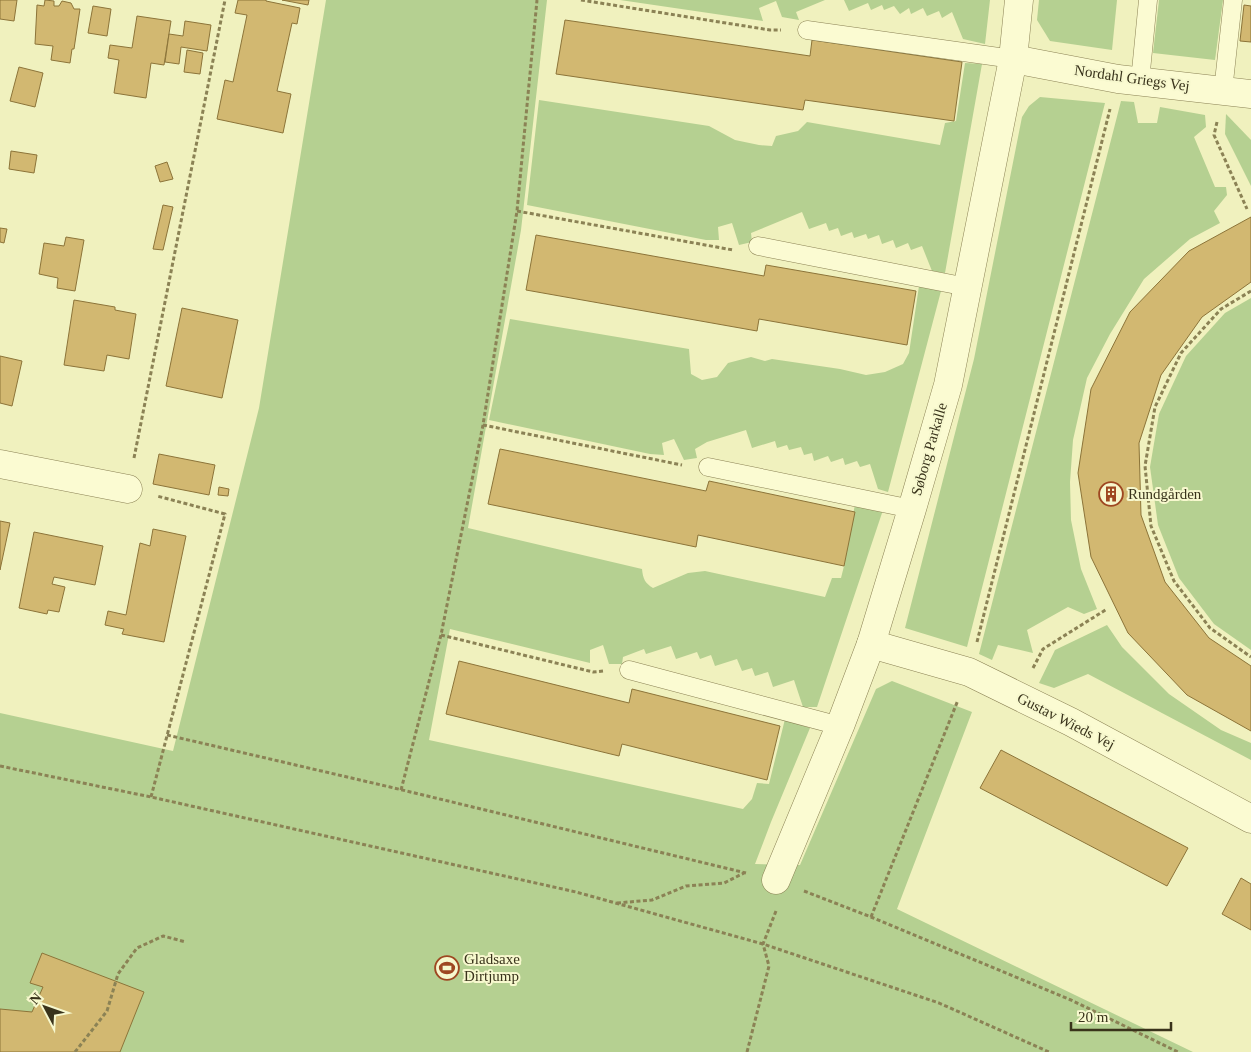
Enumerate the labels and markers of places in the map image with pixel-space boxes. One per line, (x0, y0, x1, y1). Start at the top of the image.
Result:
building icon: Rundgården (1098, 481, 1124, 507)
place label: Rundgården (1128, 486, 1202, 502)
place label: Gladsaxe Dirtjump (464, 951, 520, 984)
sports icon: Gladsaxe Dirtjump (434, 955, 460, 981)

